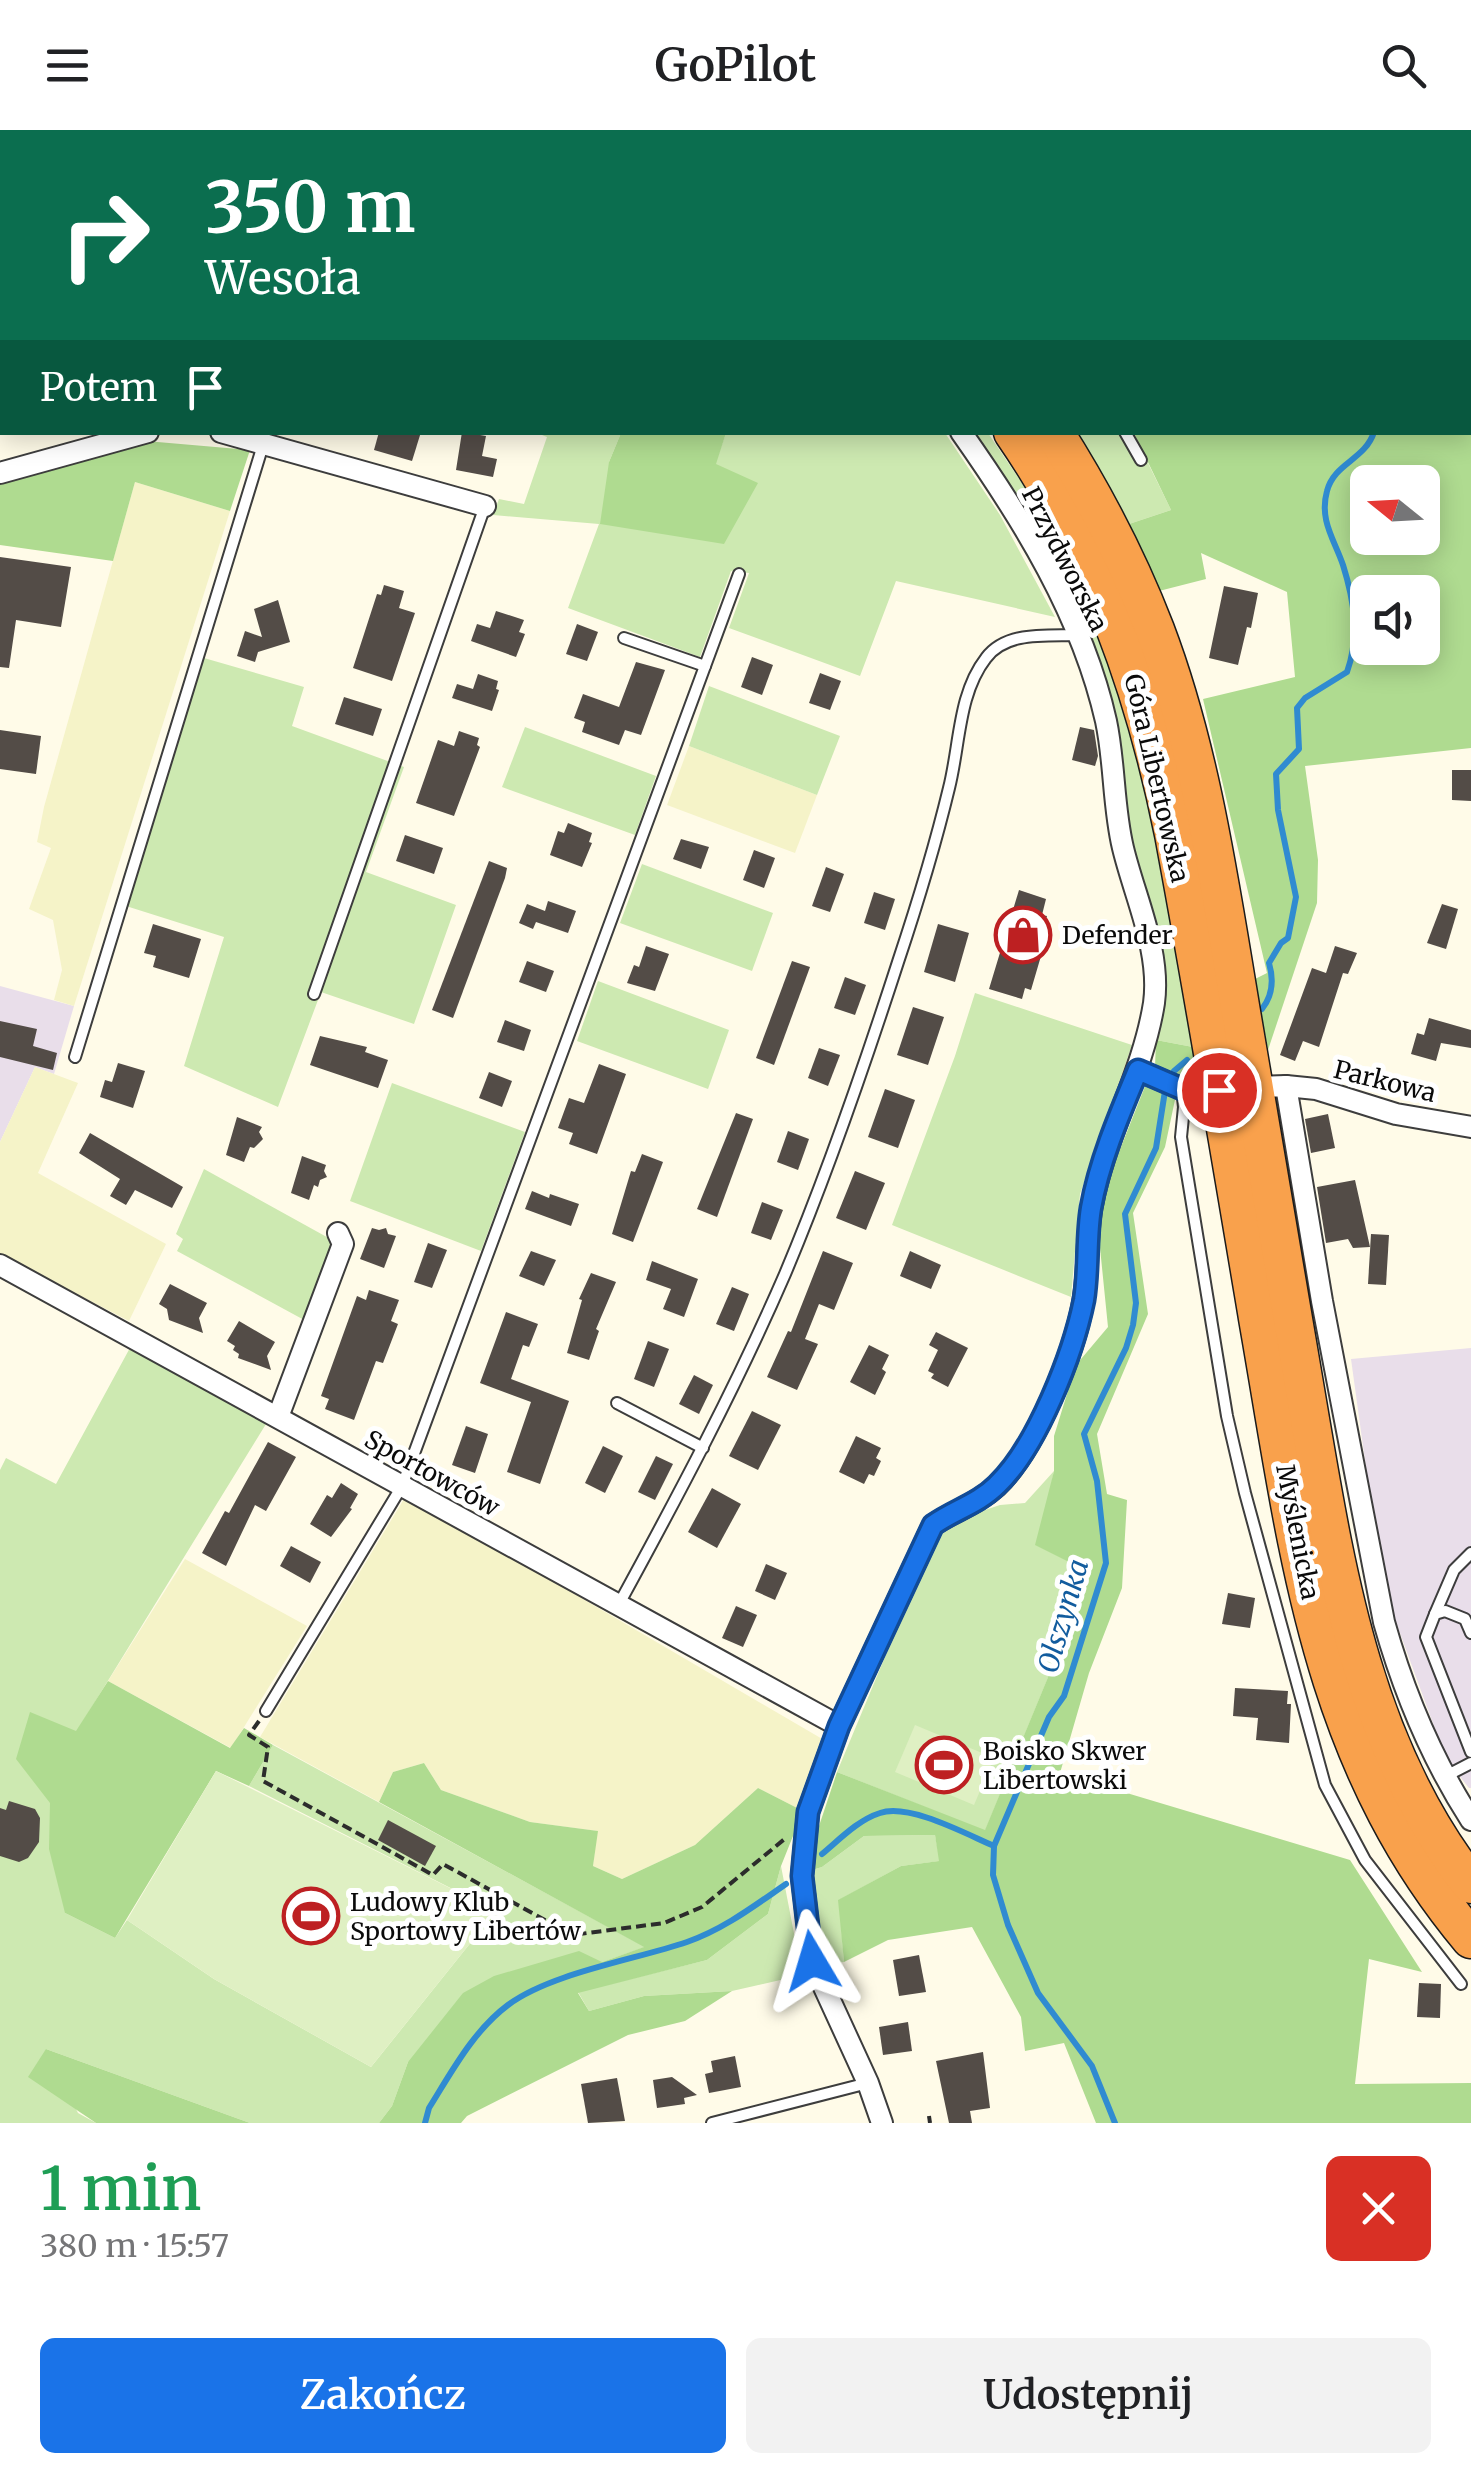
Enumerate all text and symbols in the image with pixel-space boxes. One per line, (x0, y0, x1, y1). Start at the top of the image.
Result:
text: GoPilot (655, 37, 816, 93)
icon: menu (40, 38, 95, 93)
icon: search (1376, 38, 1431, 93)
text: 350 m (205, 163, 415, 251)
icon: right (40, 170, 170, 300)
text: Wesoła (205, 250, 361, 306)
icon: arrive (178, 360, 233, 415)
text: Potem (40, 364, 158, 411)
north arrow (1350, 465, 1440, 555)
map controls (1350, 465, 1440, 665)
street label: Przydworska (1015, 481, 1115, 637)
button: sound (1350, 575, 1440, 665)
street label: Góra Libertowska (1117, 671, 1197, 885)
shop icon: Defender (993, 905, 1053, 965)
place label: Defender (1062, 919, 1173, 951)
pin (1177, 1048, 1262, 1133)
street label: Parkowa (1331, 1053, 1439, 1109)
icon: arrive (1192, 1063, 1247, 1118)
street label: Sportowców (359, 1423, 506, 1524)
street label: Myślenicka (1269, 1462, 1327, 1602)
water label: Olszynka (1030, 1555, 1096, 1677)
sports icon: Boisko Skwer Libertowski (914, 1735, 974, 1795)
place label: Boisko Skwer Libertowski (983, 1735, 1146, 1796)
sports icon: Ludowy Klub Sportowy Libertów (281, 1886, 341, 1946)
place label: Ludowy Klub Sportowy Libertów (350, 1886, 582, 1947)
position arrow (760, 1909, 864, 2013)
text: 1 min (40, 2151, 201, 2226)
button: close (1326, 2156, 1431, 2261)
text: 380 m · 15:57 (40, 2226, 229, 2266)
button: Zakończ (40, 2338, 726, 2453)
button: Udostępnij (746, 2338, 1431, 2453)

